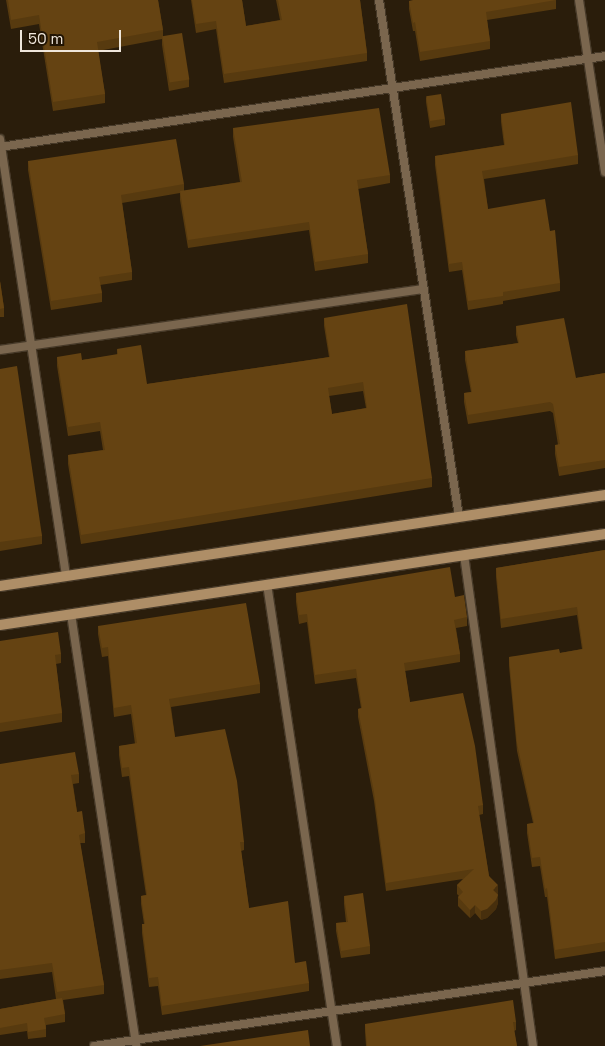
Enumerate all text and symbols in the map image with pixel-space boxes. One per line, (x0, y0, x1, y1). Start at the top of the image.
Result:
scale bar (22, 20, 124, 52)
text: 50 m (28, 29, 63, 48)

